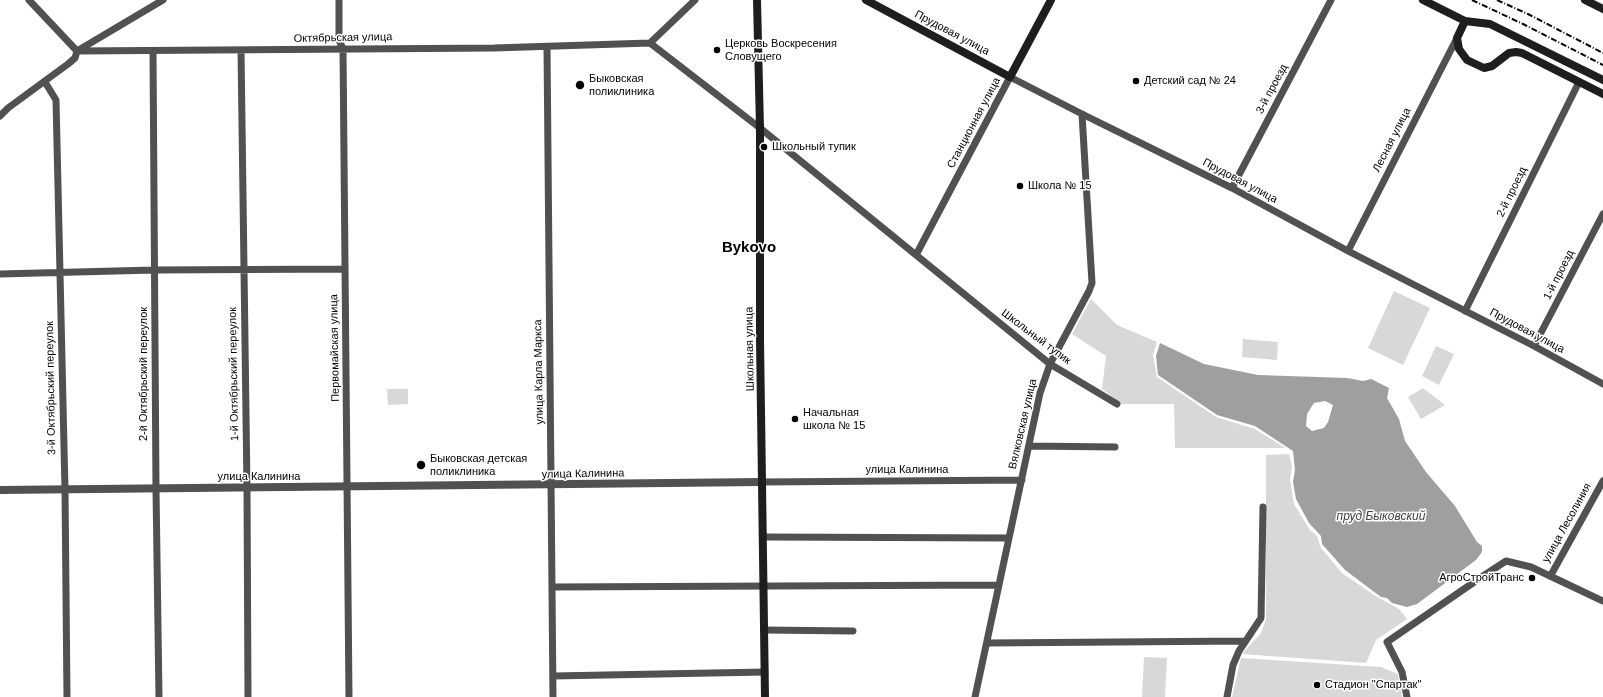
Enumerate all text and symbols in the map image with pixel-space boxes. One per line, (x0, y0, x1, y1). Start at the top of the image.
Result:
street label: Прудовая улица (912, 8, 992, 58)
street label: Октябрьская улица (294, 31, 392, 45)
place label: Церковь Воскресения Словущего (725, 37, 837, 63)
marker: Церковь Воскресения Словущего (712, 45, 722, 55)
street label: 3-й проезд (1253, 62, 1291, 116)
place label: Быковская поликлиника (589, 72, 654, 98)
place label: Детский сад № 24 (1144, 74, 1236, 88)
street label: Станционная улица (944, 75, 1004, 171)
marker: Детский сад № 24 (1131, 76, 1141, 86)
marker: Быковская поликлиника (574, 79, 586, 91)
street label: Лесная улица (1370, 106, 1414, 174)
place label: Школьный тупик (772, 140, 856, 154)
marker: Школьный тупик (759, 142, 769, 152)
street label: Прудовая улица (1200, 156, 1280, 206)
street label: 2-й проезд (1494, 165, 1530, 219)
place label: Школа № 15 (1028, 179, 1092, 193)
marker: Школа № 15 (1015, 181, 1025, 191)
district label: Bykovo (722, 239, 776, 257)
street label: 1-й проезд (1541, 248, 1577, 302)
street label: Первомайская улица (327, 294, 343, 402)
street label: Прудовая улица (1487, 306, 1567, 356)
street label: 2-й Октябрьский переулок (137, 307, 151, 441)
street label: 1-й Октябрьский переулок (226, 307, 242, 441)
street label: Школьная улица (743, 307, 757, 391)
street label: Школьный тупик (999, 307, 1073, 367)
street label: улица Карла Маркса (531, 319, 547, 425)
street label: 3-й Октябрьский переулок (43, 321, 59, 455)
street label: Вялковская улица (1006, 378, 1040, 470)
place label: Начальная школа № 15 (803, 406, 865, 432)
marker: Начальная школа № 15 (790, 414, 800, 424)
place label: Быковская детская поликлиника (430, 452, 527, 478)
marker: Быковская детская поликлиника (415, 459, 427, 471)
street label: улица Калинина (866, 463, 948, 477)
street label: улица Калинина (541, 467, 625, 481)
street label: улица Калинина (218, 470, 300, 484)
street label: улица Лесолиния (1540, 481, 1594, 565)
water label: пруд Быковский (1337, 510, 1425, 524)
place label: АгроСтройТранс (1439, 571, 1524, 585)
marker: АгроСтройТранс (1527, 573, 1537, 583)
place label: Стадион "Спартак" (1325, 678, 1421, 692)
marker: Стадион "Спартак" (1312, 680, 1322, 690)

